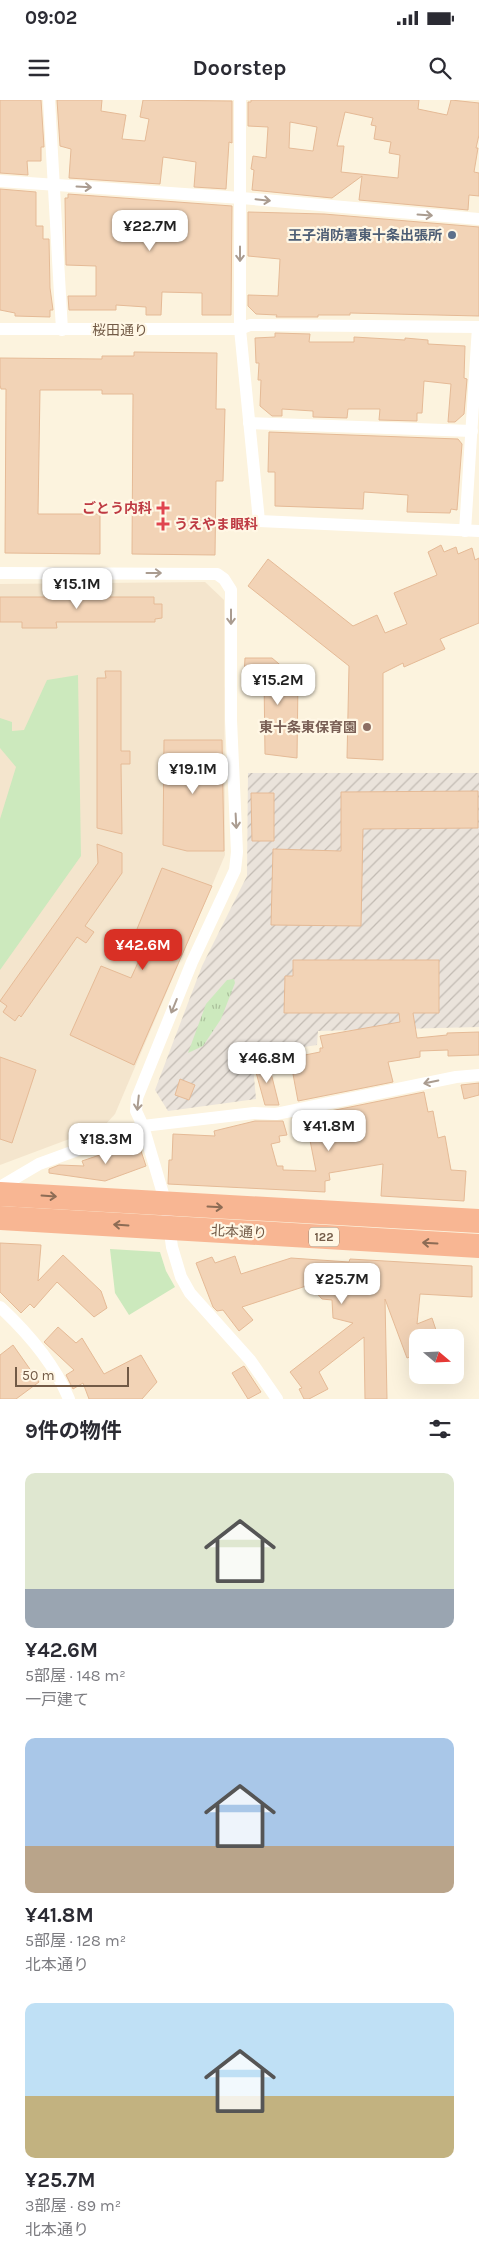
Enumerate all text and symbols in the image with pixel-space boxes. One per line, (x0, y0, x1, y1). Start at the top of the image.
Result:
text: 09:02 (25, 7, 77, 29)
icon: menu (25, 54, 53, 82)
icon: search (426, 54, 454, 82)
text: Doorstep (192, 55, 287, 81)
one-way arrow (75, 183, 91, 192)
one-way arrow (255, 195, 271, 205)
pin: ¥22.7M (109, 210, 191, 252)
one-way arrow (417, 210, 433, 220)
text: ¥22.7M (123, 216, 177, 235)
place label: 王子消防署東十条出張所 (288, 227, 442, 244)
marker: 王子消防署東十条出張所 (446, 229, 458, 241)
one-way arrow (236, 245, 245, 261)
street label: 桜田通り (92, 322, 148, 339)
place label: ごとう内科 (82, 500, 152, 517)
marker: ごとう内科 (156, 501, 170, 515)
place label: うえやま眼科 (174, 516, 258, 533)
marker: うえやま眼科 (156, 517, 170, 531)
pin: ¥15.1M (36, 568, 118, 610)
one-way arrow (145, 568, 161, 578)
text: ¥15.1M (53, 574, 101, 593)
one-way arrow (226, 608, 236, 625)
pin: ¥15.2M (237, 664, 319, 706)
text: ¥15.2M (252, 670, 304, 689)
place label: 東十条東保育園 (259, 719, 357, 736)
marker: 東十条東保育園 (361, 721, 373, 733)
pin: ¥19.1M (152, 752, 234, 795)
text: ¥19.1M (169, 759, 217, 778)
one-way arrow (231, 813, 240, 829)
pin: ¥42.6M (102, 928, 184, 971)
text: ¥42.6M (115, 935, 171, 954)
one-way arrow (169, 998, 178, 1013)
pin: ¥46.8M (226, 1042, 308, 1084)
text: ¥46.8M (239, 1048, 295, 1067)
one-way arrow (423, 1078, 439, 1087)
one-way arrow (133, 1094, 143, 1110)
pin: ¥41.8M (288, 1110, 370, 1152)
text: ¥41.8M (303, 1116, 355, 1135)
pin: ¥18.3M (65, 1122, 147, 1165)
text: ¥18.3M (80, 1129, 132, 1148)
one-way arrow (40, 1192, 56, 1201)
one-way arrow (207, 1203, 223, 1212)
one-way arrow (114, 1221, 130, 1230)
street label: 北本通り (211, 1222, 267, 1242)
road number: 122 (309, 1228, 339, 1246)
one-way arrow (423, 1239, 439, 1248)
pin: ¥25.7M (301, 1262, 383, 1305)
text: ¥25.7M (315, 1269, 369, 1288)
north arrow (409, 1329, 464, 1384)
map controls (409, 1329, 464, 1384)
scale bar (15, 1364, 129, 1387)
text: 50 m (22, 1367, 55, 1384)
icon: filters (426, 1415, 454, 1443)
text: 9件の物件 (25, 1419, 122, 1443)
icon: home (195, 1506, 285, 1596)
text: ¥42.6M (25, 1638, 98, 1662)
text: 5部屋 · 148 m² (25, 1666, 126, 1685)
text: 一戸建て (25, 1690, 89, 1709)
icon: home (195, 1771, 285, 1861)
text: ¥41.8M (25, 1903, 94, 1927)
text: 5部屋 · 128 m² (25, 1931, 126, 1950)
text: 北本通り (25, 1955, 89, 1974)
icon: home (195, 2036, 285, 2126)
text: ¥25.7M (25, 2168, 96, 2192)
text: 3部屋 · 89 m² (25, 2196, 121, 2215)
text: 北本通り (25, 2220, 89, 2239)

